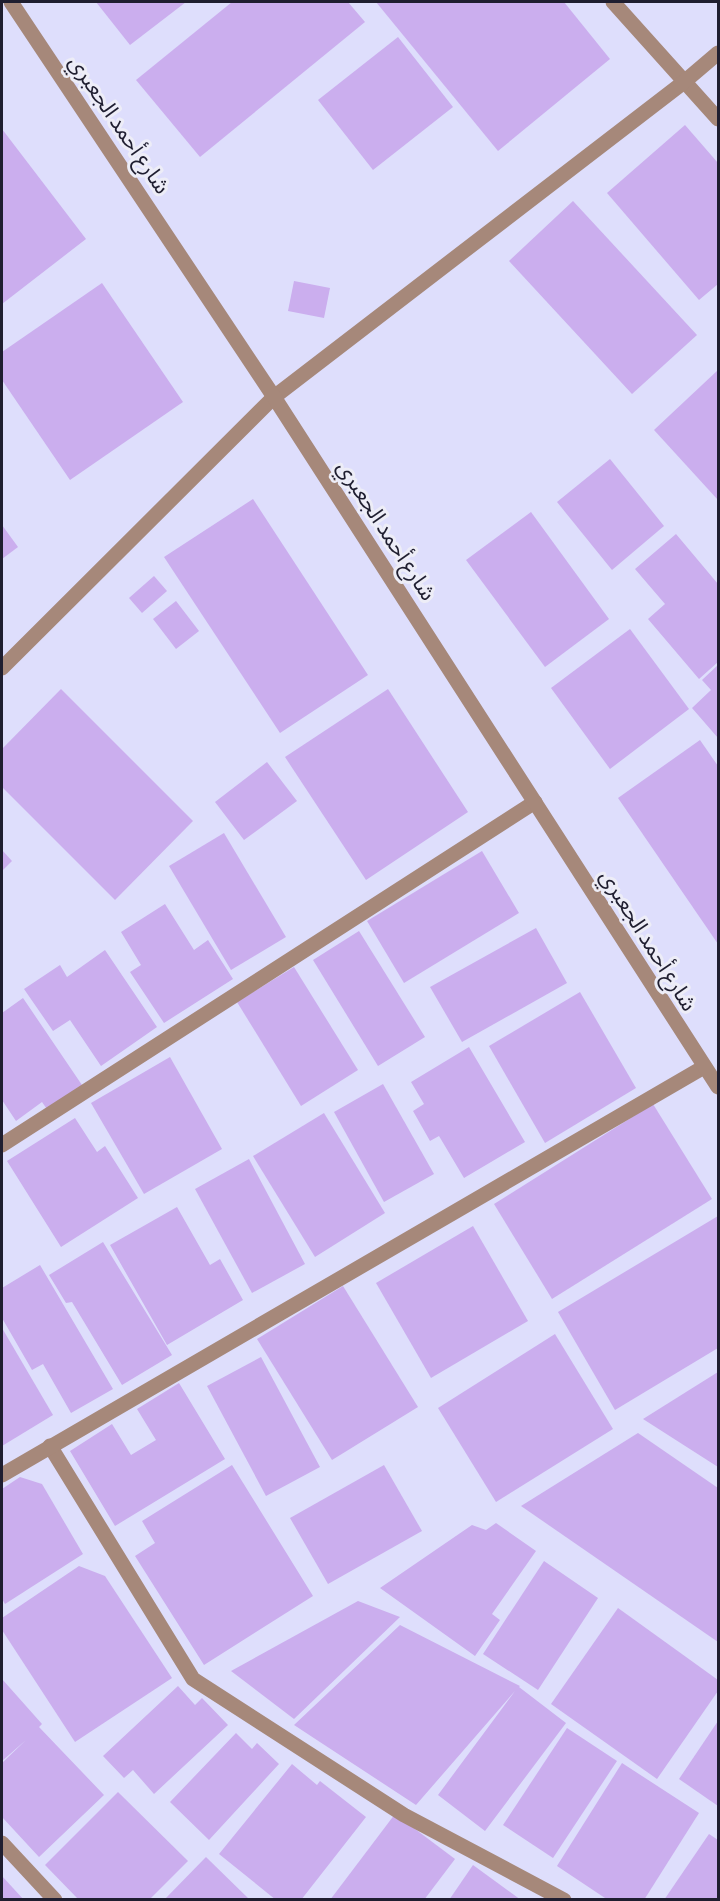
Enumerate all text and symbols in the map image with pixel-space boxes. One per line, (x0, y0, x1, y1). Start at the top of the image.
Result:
street label: شارع أحمد الجعبري (61, 50, 176, 201)
street label: شارع أحمد الجعبري (329, 455, 442, 607)
street label: شارع أحمد الجعبري (592, 865, 703, 1018)

